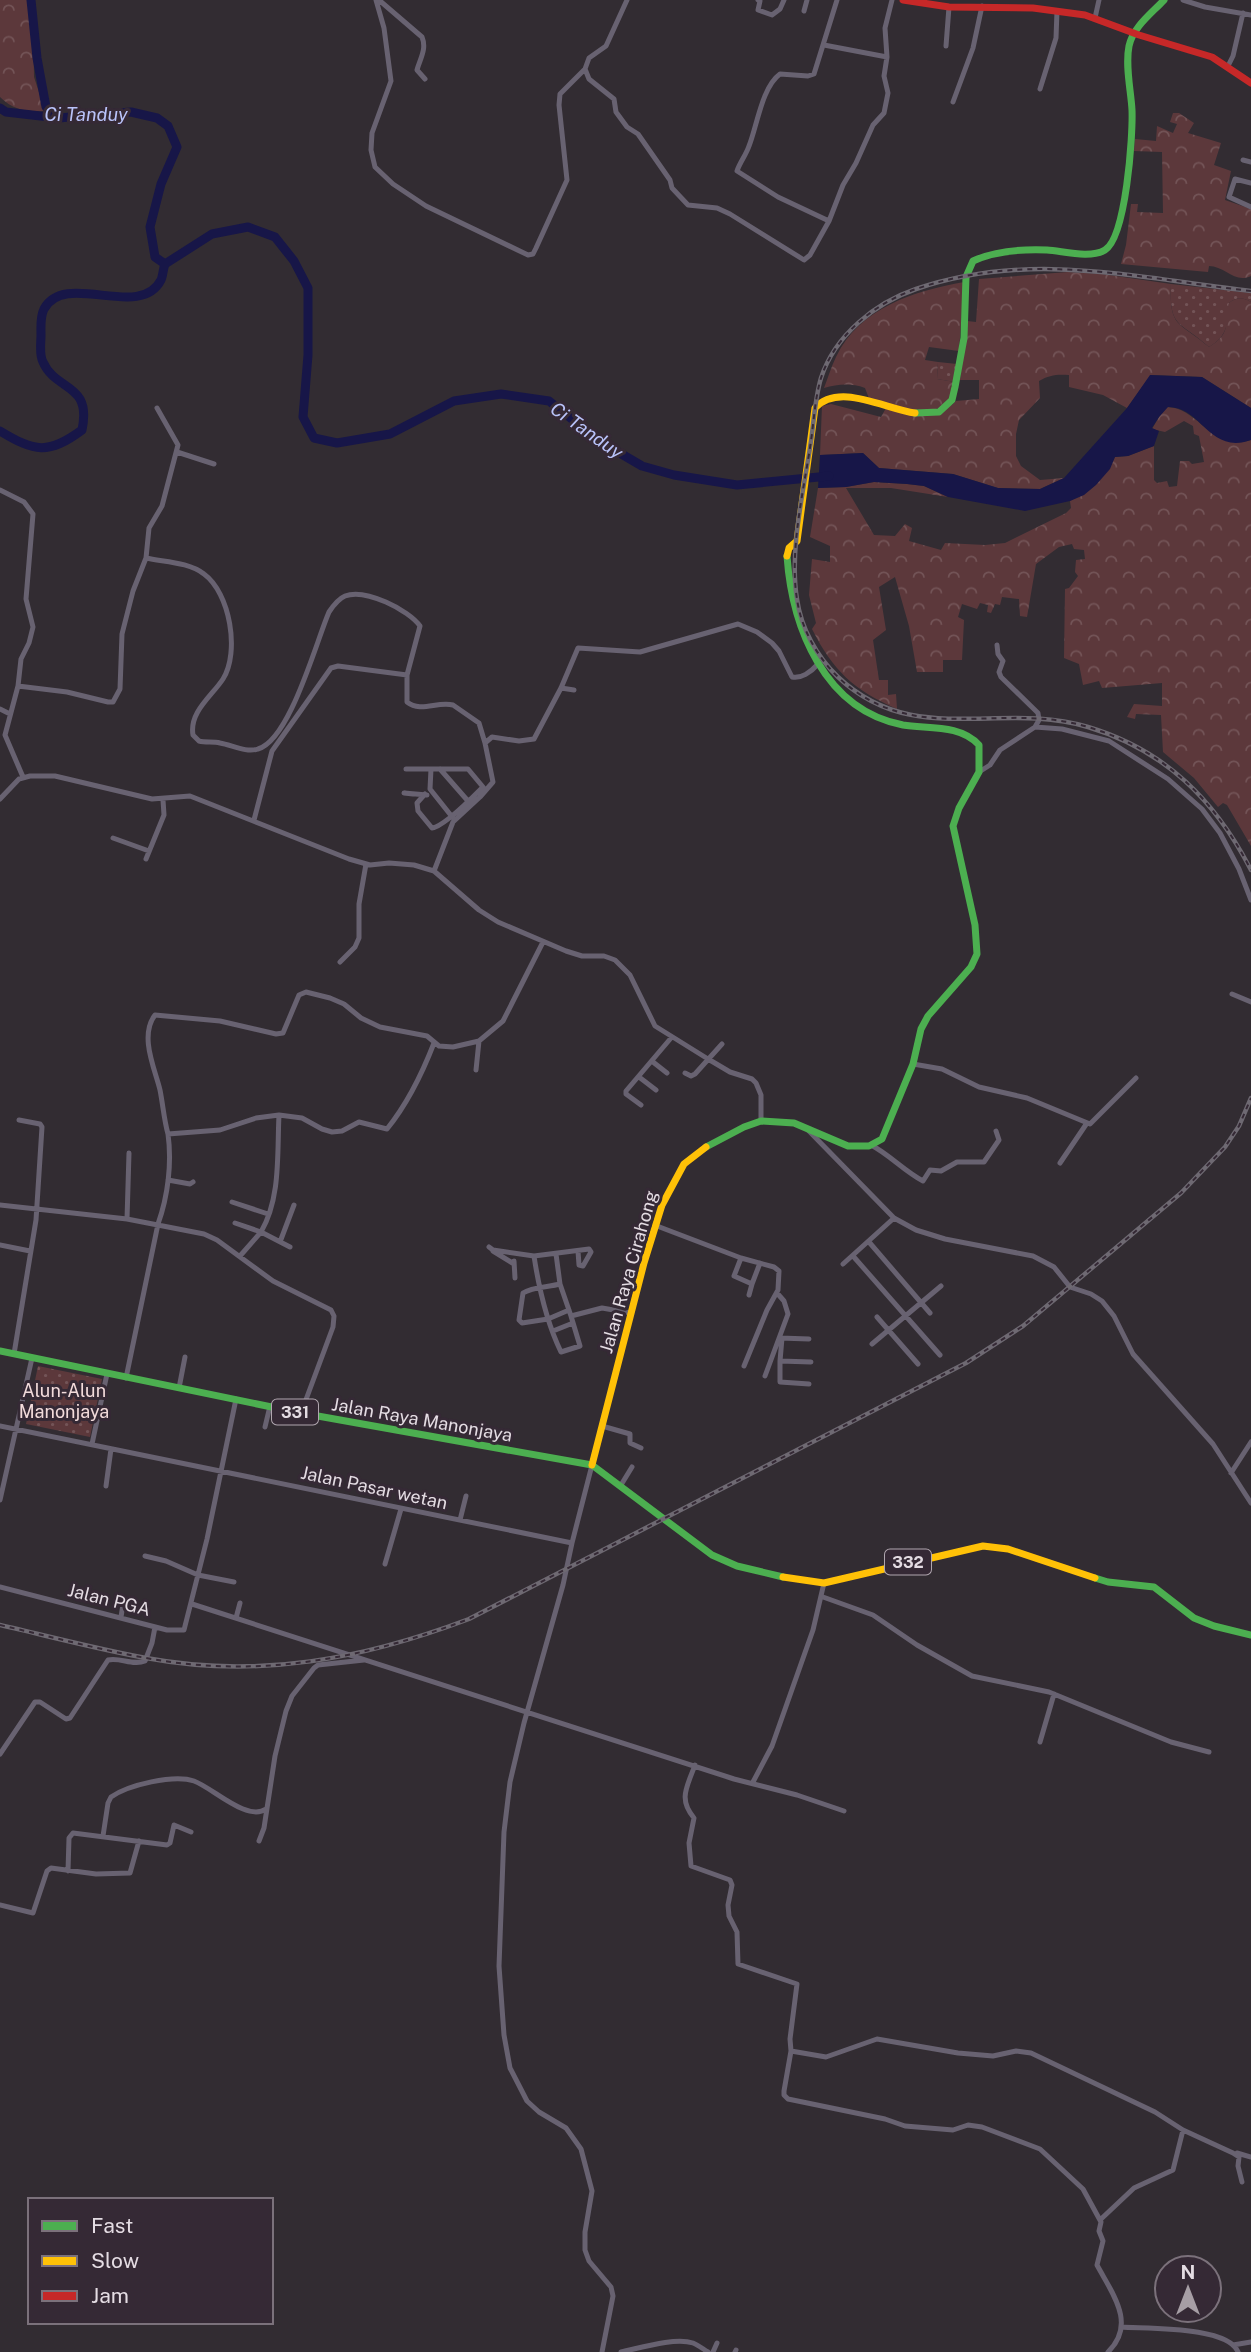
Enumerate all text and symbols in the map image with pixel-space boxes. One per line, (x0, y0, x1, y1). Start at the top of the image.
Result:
water label: Ci Tanduy (44, 103, 128, 125)
water label: Ci Tanduy (546, 397, 628, 463)
street label: Jalan Raya Cirahong (595, 1188, 662, 1356)
park label: Alun-Alun Manonjaya (19, 1380, 109, 1422)
street label: Jalan Raya Manonjaya (330, 1393, 514, 1446)
road number: 331 (272, 1400, 318, 1424)
street label: Jalan Pasar wetan (299, 1462, 449, 1513)
road number: 332 (885, 1550, 931, 1574)
street label: Jalan PGA (66, 1579, 153, 1620)
legend (28, 2198, 273, 2324)
text: Fast (91, 2213, 133, 2238)
text: Slow (91, 2248, 139, 2273)
north arrow (1153, 2254, 1223, 2324)
text: N (1181, 2261, 1195, 2283)
text: Jam (91, 2283, 129, 2308)

